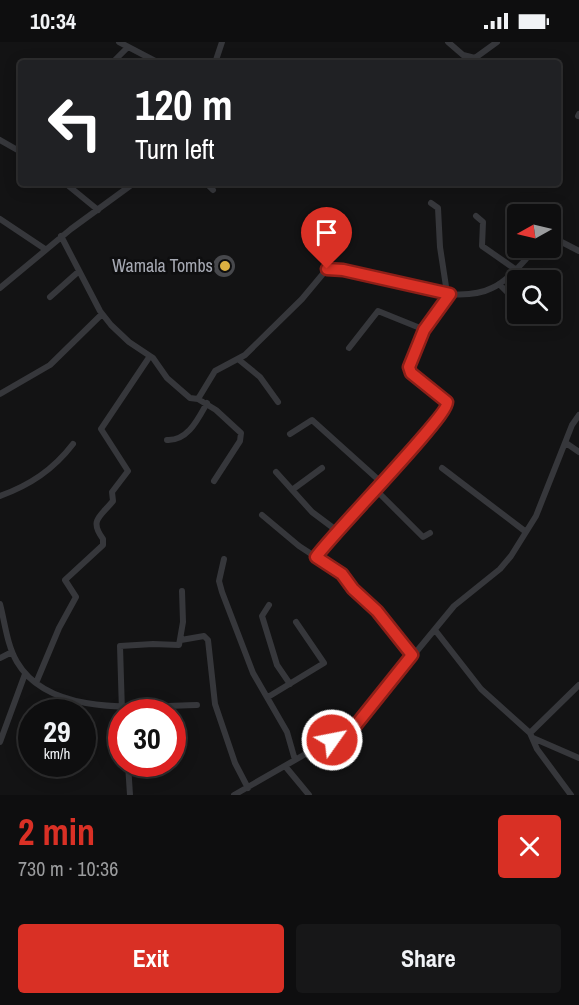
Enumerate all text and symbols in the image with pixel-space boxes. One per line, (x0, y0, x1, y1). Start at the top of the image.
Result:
text: 10:34 (30, 6, 76, 36)
text: 120 m (135, 77, 233, 133)
icon: left (36, 84, 114, 162)
text: Turn left (135, 131, 214, 167)
north arrow (507, 204, 561, 258)
map controls (507, 204, 561, 324)
pin (301, 207, 352, 269)
icon: arrive (310, 216, 343, 249)
place label: Wamala Tombs (112, 253, 213, 278)
marker: Wamala Tombs (218, 259, 232, 273)
button: search (507, 270, 561, 324)
speed limit sign: 30 (108, 699, 186, 777)
position arrow (300, 708, 364, 772)
text: 29 (43, 711, 71, 751)
text: km/h (44, 743, 70, 764)
text: 2 min (18, 808, 95, 856)
button: close (498, 815, 561, 878)
text: 730 m · 10:36 (18, 855, 118, 882)
button: Exit (18, 924, 284, 993)
button: Share (296, 924, 561, 993)

